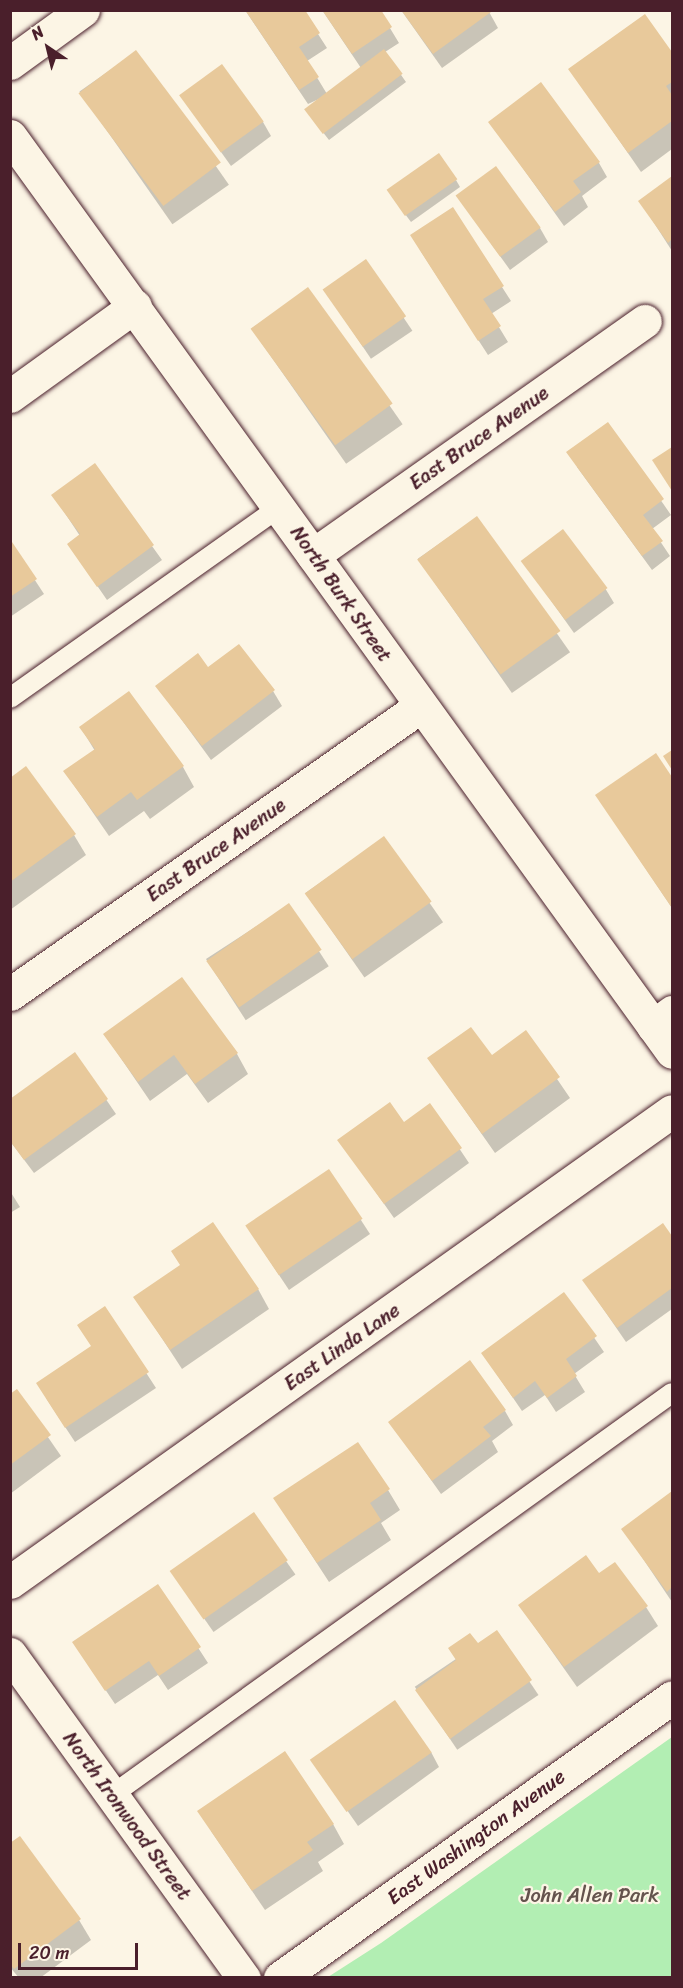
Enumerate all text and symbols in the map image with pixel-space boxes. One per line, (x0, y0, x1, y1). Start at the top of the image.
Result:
north arrow (18, 18, 78, 78)
text: N (25, 18, 50, 48)
street label: East Bruce Avenue (404, 381, 554, 495)
street label: North Burk Street (285, 521, 397, 667)
street label: East Bruce Avenue (141, 793, 291, 907)
street label: East Linda Lane (279, 1298, 405, 1396)
street label: North Ironwood Street (58, 1727, 196, 1905)
street label: East Washington Avenue (382, 1764, 570, 1910)
park label: John Allen Park (521, 1883, 659, 1907)
scale bar (21, 1931, 141, 1969)
text: 20 m (29, 1937, 69, 1969)

